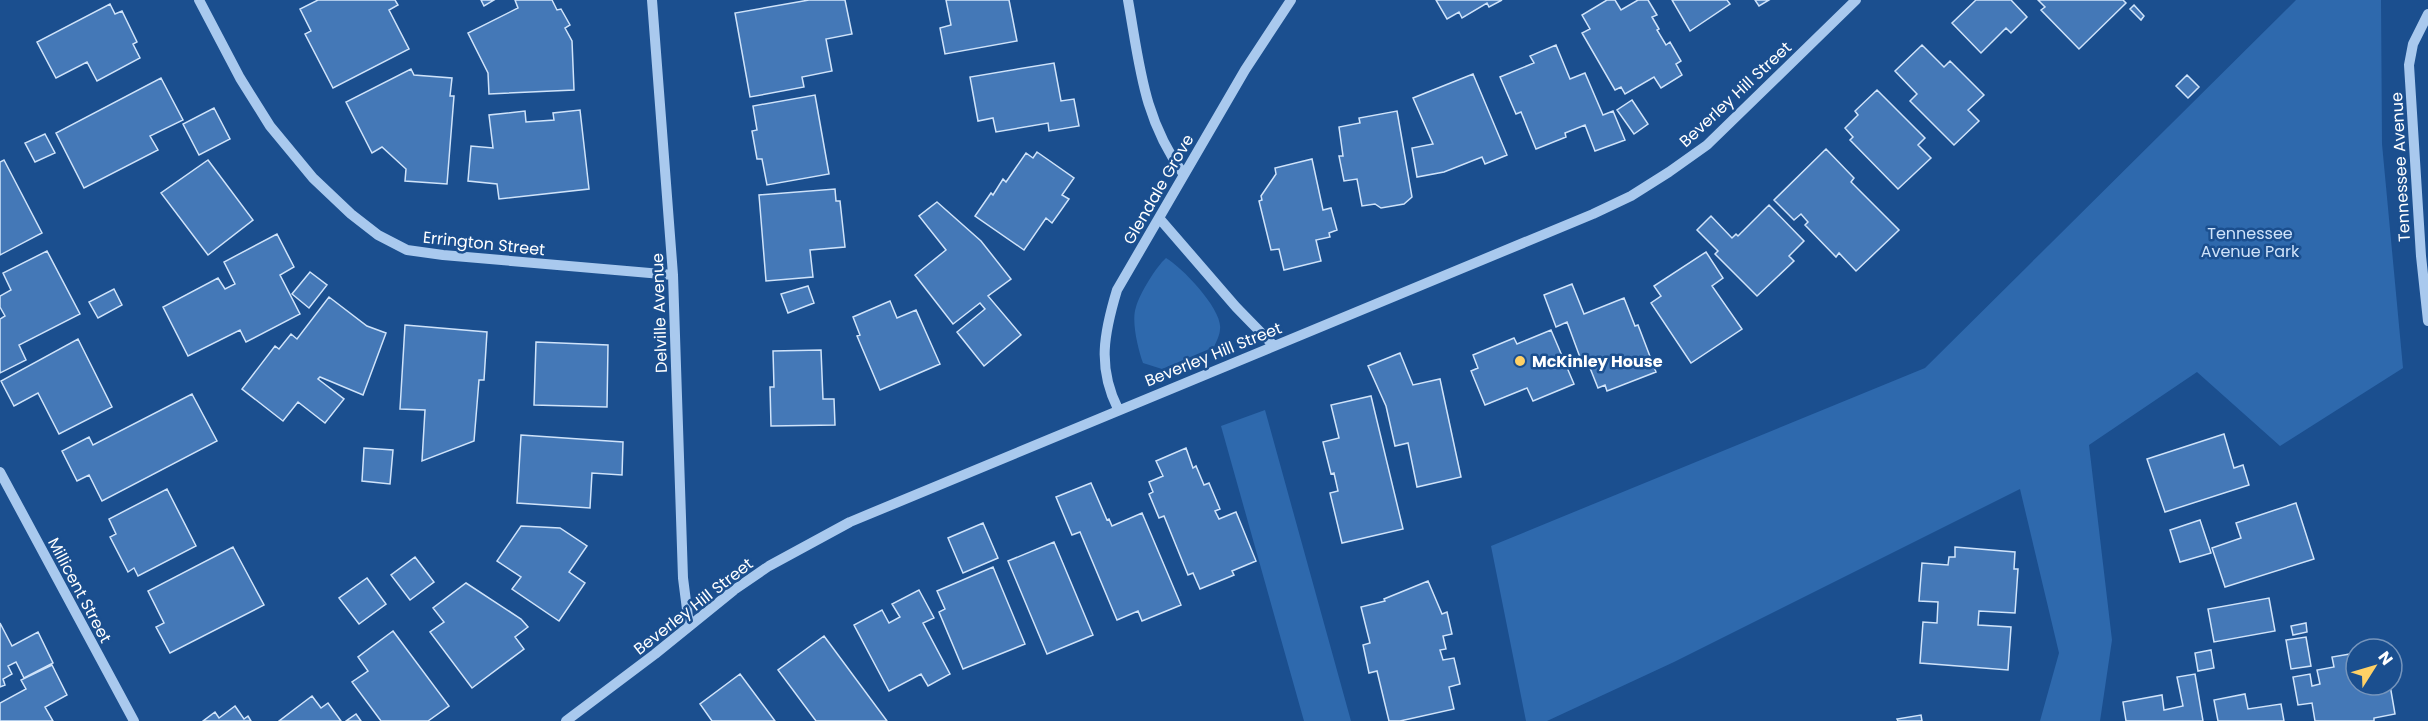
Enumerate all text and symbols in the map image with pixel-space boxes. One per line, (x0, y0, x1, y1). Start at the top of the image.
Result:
street label: Beverley Hill Street (1674, 36, 1797, 152)
street label: Tennessee Avenue (2385, 91, 2416, 242)
street label: Glendale Grove (1118, 130, 1199, 249)
park label: Tennessee Avenue Park (2201, 222, 2300, 263)
street label: Errington Street (422, 226, 546, 261)
street label: Delville Avenue (646, 252, 673, 373)
street label: Beverley Hill Street (1141, 316, 1285, 392)
place label: McKinley House (1532, 350, 1663, 373)
marker: McKinley House (1513, 354, 1527, 368)
street label: Millicent Street (42, 533, 117, 647)
street label: Beverley Hill Street (629, 552, 758, 660)
north arrow (2344, 637, 2404, 697)
text: N (2373, 647, 2398, 670)

